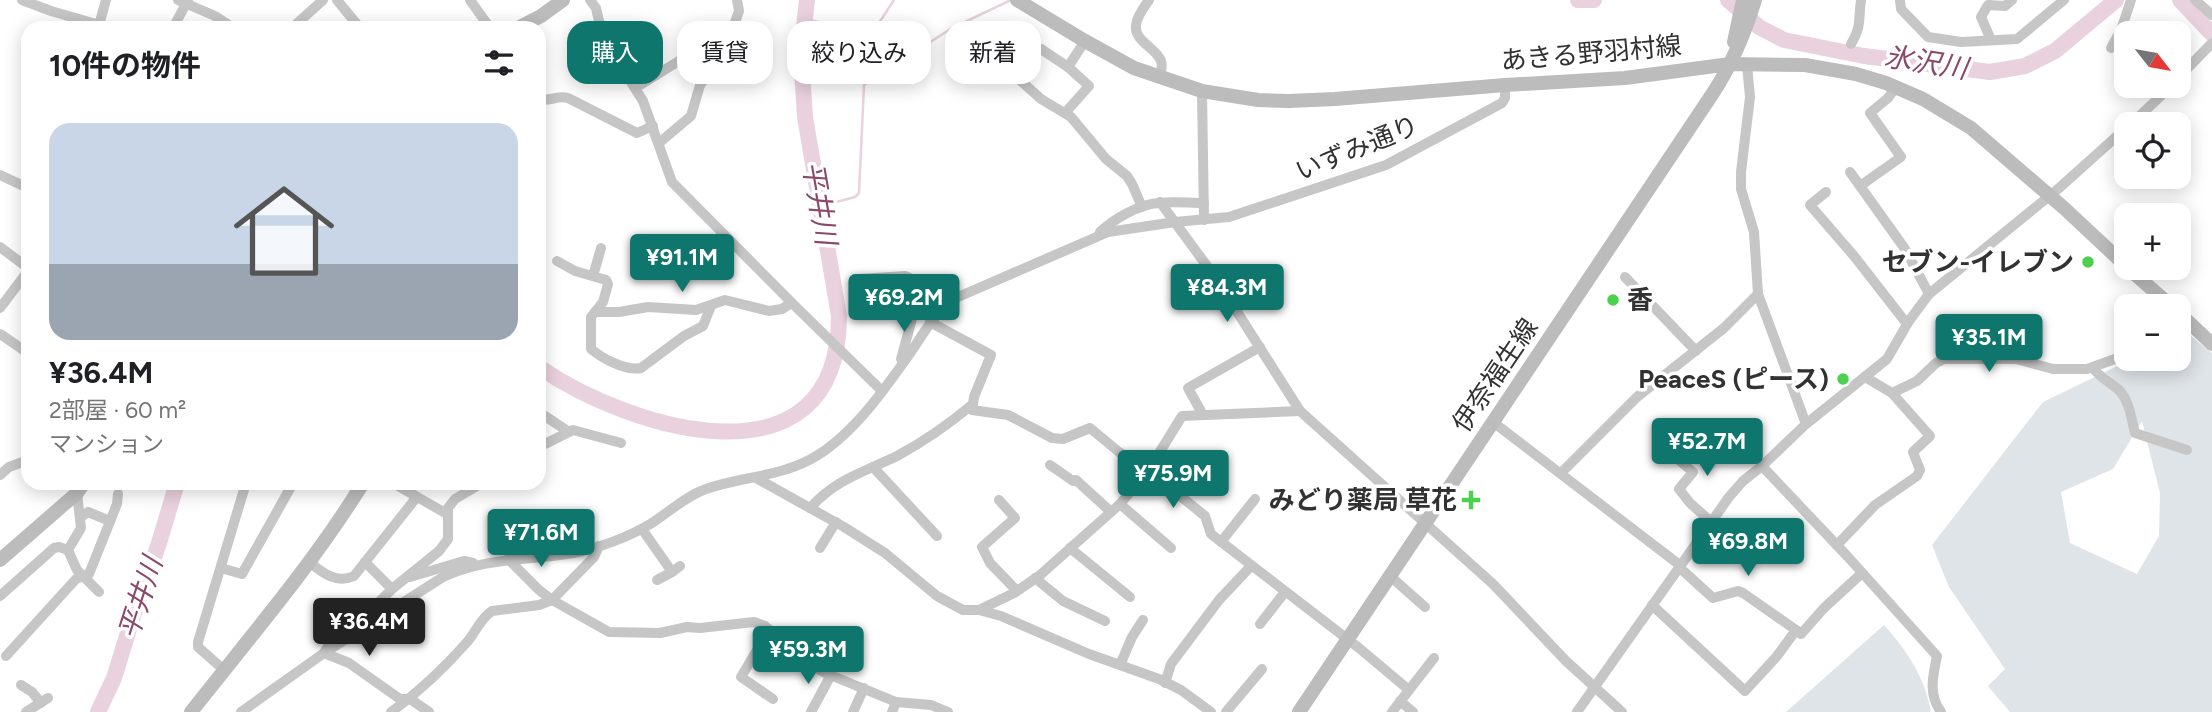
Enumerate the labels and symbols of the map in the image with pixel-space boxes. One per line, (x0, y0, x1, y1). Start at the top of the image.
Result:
north arrow (2114, 21, 2191, 98)
street label: あきる野羽村線 (1499, 29, 1683, 77)
water label: 氷沢川 (1882, 39, 1973, 86)
street label: いずみ通り (1291, 109, 1423, 187)
water label: 平井川 (796, 159, 845, 250)
pin: ¥91.1M (625, 234, 739, 294)
place label: セブン-イレブン (1881, 246, 2074, 278)
marker: セブン-イレブン (2080, 254, 2096, 270)
pin: ¥84.3M (1170, 264, 1284, 324)
pin: ¥69.2M (847, 274, 961, 334)
place label: 香 (1627, 284, 1653, 316)
marker: 香 (1605, 292, 1621, 308)
street label: 伊奈福生線 (1445, 312, 1545, 438)
pin: ¥35.1M (1932, 314, 2046, 374)
place label: PeaceS (ピース) (1638, 363, 1829, 395)
marker: PeaceS (ピース) (1835, 371, 1851, 387)
pin: ¥52.7M (1650, 419, 1764, 478)
pin: ¥75.9M (1116, 450, 1230, 510)
place label: みどり薬局 草花 (1269, 484, 1457, 516)
marker: みどり薬局 草花 (1463, 492, 1479, 508)
pin: ¥71.6M (484, 510, 598, 569)
pin: ¥69.8M (1691, 518, 1805, 578)
water label: 平井川 (111, 550, 170, 643)
pin: ¥36.4M (312, 598, 426, 658)
pin: ¥59.3M (751, 626, 865, 686)

